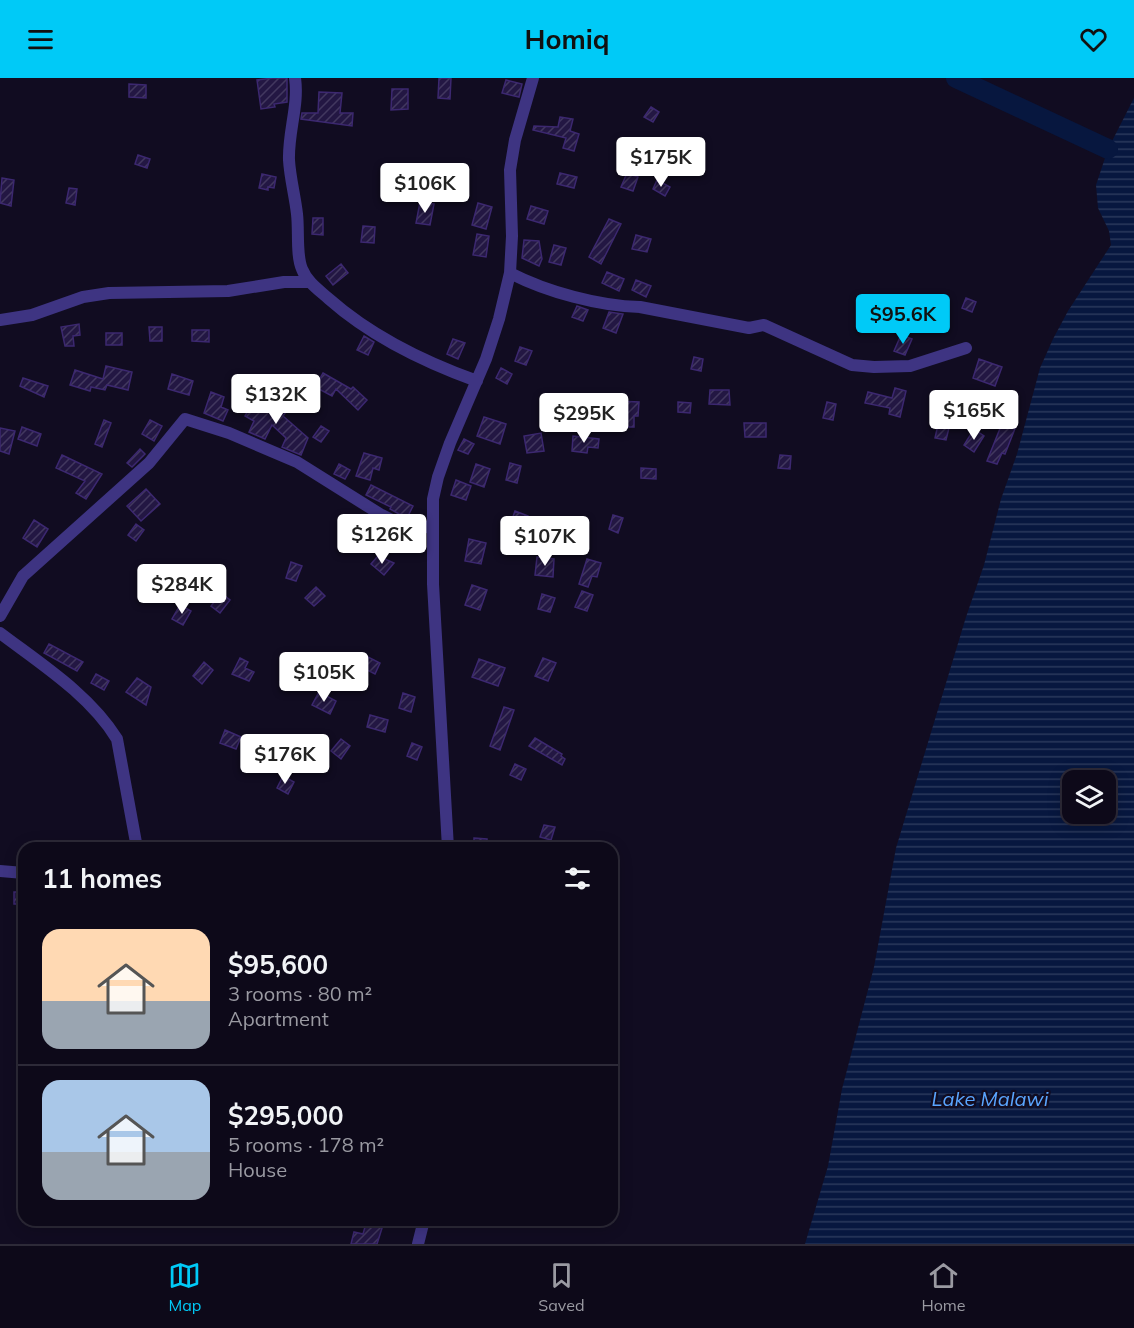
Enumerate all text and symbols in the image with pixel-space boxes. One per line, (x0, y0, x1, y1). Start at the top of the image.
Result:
text: Homiq (525, 22, 609, 56)
icon: menu (24, 23, 57, 56)
icon: heart (1077, 23, 1110, 56)
pin: $175K (619, 137, 703, 188)
text: $175K (630, 144, 692, 169)
pin: $106K (383, 163, 467, 214)
text: $106K (394, 170, 456, 195)
pin: $95.6K (854, 294, 952, 345)
text: $95.6K (870, 301, 936, 326)
pin: $132K (234, 374, 318, 425)
text: $132K (245, 381, 307, 406)
pin: $165K (932, 390, 1016, 441)
pin: $295K (542, 393, 626, 444)
text: $165K (943, 397, 1005, 422)
text: $295K (553, 400, 615, 425)
pin: $126K (340, 514, 424, 565)
pin: $107K (503, 516, 587, 567)
text: $126K (351, 521, 413, 546)
text: $107K (514, 523, 576, 548)
pin: $284K (140, 564, 224, 615)
text: $284K (151, 571, 213, 596)
pin: $105K (282, 652, 366, 703)
text: $105K (293, 659, 355, 684)
pin: $176K (243, 734, 327, 785)
text: $176K (254, 741, 316, 766)
map controls (1062, 770, 1116, 824)
button: layers (1062, 770, 1116, 824)
text: 11 homes (42, 862, 162, 895)
icon: filters (561, 862, 594, 895)
text: $95,600 (228, 948, 328, 981)
icon: home (90, 953, 162, 1025)
text: 3 rooms · 80 m² (228, 981, 372, 1006)
text: Apartment (228, 1006, 329, 1031)
water label: Lake Malawi (931, 1086, 1049, 1111)
text: $295,000 (228, 1099, 344, 1132)
icon: home (90, 1104, 162, 1176)
text: 5 rooms · 178 m² (228, 1132, 384, 1157)
text: House (228, 1157, 287, 1182)
tab: Map (168, 1259, 201, 1315)
tab: Saved (538, 1259, 585, 1315)
tab: Home (921, 1259, 966, 1315)

